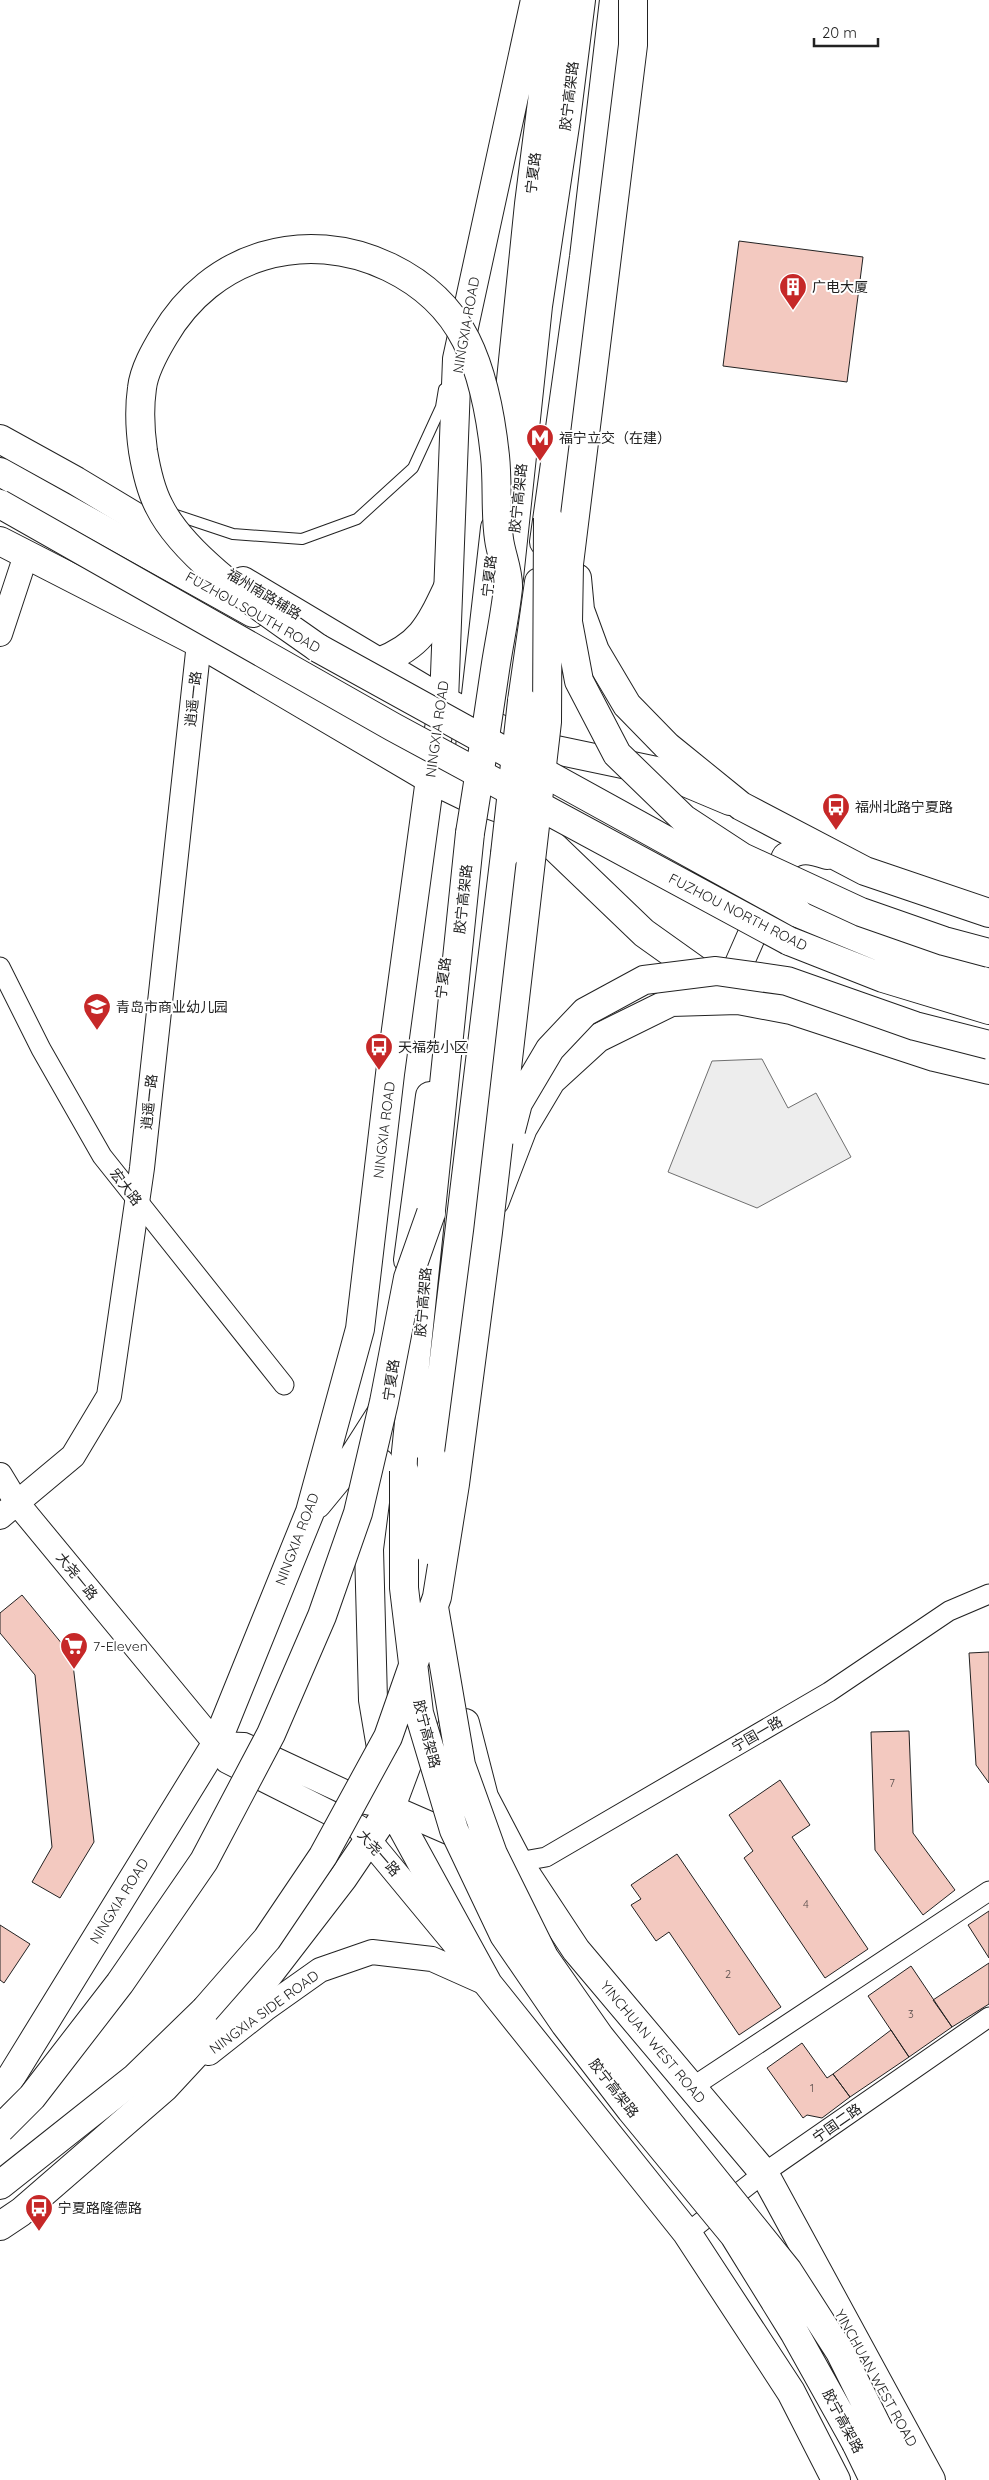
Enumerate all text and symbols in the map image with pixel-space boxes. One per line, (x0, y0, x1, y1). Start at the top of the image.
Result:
scale bar (814, 15, 878, 47)
text: 20 m (822, 23, 857, 42)
street label: 胶宁高架路 (556, 60, 582, 132)
street label: 宁夏路 (522, 151, 544, 195)
building icon: 广电大厦 (778, 272, 808, 311)
street label: NINGXIA ROAD (449, 275, 483, 375)
place label: 广电大厦 (812, 278, 868, 296)
metro station icon: 福宁立交（在建） (525, 423, 555, 462)
place label: 福宁立交（在建） (559, 429, 671, 447)
street label: 胶宁高架路 (505, 462, 531, 534)
street label: 宁夏路 (478, 554, 500, 598)
street label: 福州南路辅路 (223, 565, 305, 623)
street label: FUZHOU SOUTH ROAD (182, 567, 324, 657)
street label: 逍遥一路 (181, 670, 205, 728)
street label: NINGXIA ROAD (421, 679, 453, 779)
bus stop icon: 福州北路宁夏路 (821, 792, 851, 831)
place label: 福州北路宁夏路 (855, 798, 953, 816)
street label: 胶宁高架路 (450, 863, 476, 935)
street label: FUZHOU NORTH ROAD (666, 869, 810, 955)
street label: 宁夏路 (432, 956, 454, 1000)
school or university icon: 青岛市商业幼儿园 (82, 992, 112, 1031)
place label: 青岛市商业幼儿园 (116, 998, 228, 1016)
bus stop icon: 天福苑小区 (364, 1032, 394, 1071)
place label: 天福苑小区 (398, 1038, 468, 1056)
street label: 逍遥一路 (137, 1073, 161, 1131)
street label: NINGXIA ROAD (369, 1081, 399, 1179)
street label: 宏大路 (106, 1165, 146, 1209)
street label: 胶宁高架路 (411, 1266, 435, 1338)
street label: 宁夏路 (379, 1358, 403, 1402)
street label: NINGXIA ROAD (271, 1490, 323, 1588)
street label: 大尧一路 (52, 1549, 102, 1603)
supermarket icon: 7-Eleven (59, 1631, 89, 1670)
place label: 7-Eleven (93, 1637, 148, 1655)
street label: 胶宁高架路 (410, 1698, 444, 1770)
street label: 宁国一路 (728, 1712, 786, 1756)
house number: 7 (889, 1776, 895, 1790)
street label: 大尧一路 (354, 1826, 404, 1880)
street label: NINGXIA ROAD (86, 1855, 152, 1947)
house number: 4 (803, 1897, 809, 1911)
street label: NINGXIA SIDE ROAD (206, 1966, 322, 2058)
house number: 2 (725, 1967, 731, 1981)
street label: YINCHUAN WEST ROAD (597, 1977, 709, 2107)
house number: 3 (908, 2007, 914, 2021)
street label: 胶宁高架路 (585, 2055, 643, 2121)
house number: 1 (810, 2081, 814, 2095)
street label: 宁国二路 (809, 2100, 865, 2146)
bus stop icon: 宁夏路隆德路 (24, 2193, 54, 2232)
place label: 宁夏路隆德路 (58, 2199, 142, 2217)
street label: YINCHUAN WEST ROAD (831, 2306, 921, 2450)
street label: 胶宁高架路 (819, 2386, 867, 2456)

